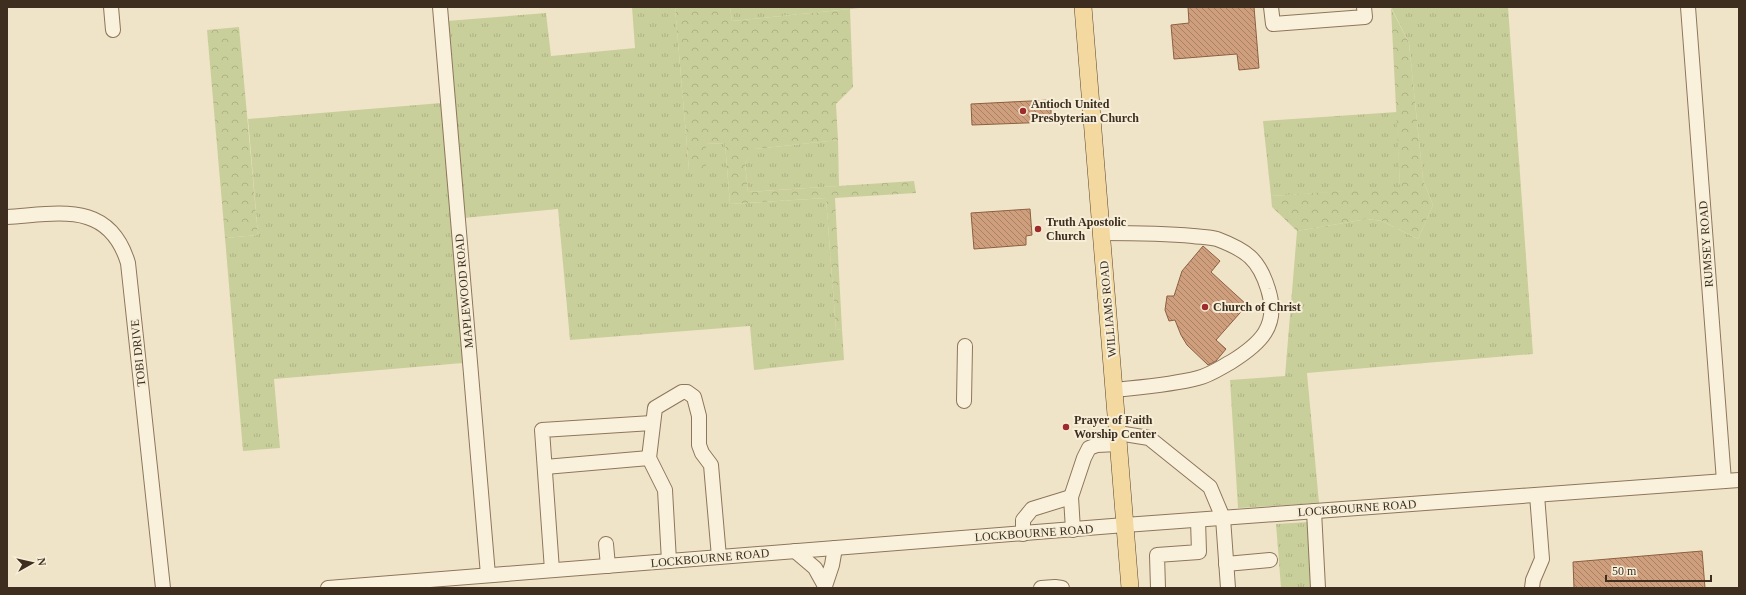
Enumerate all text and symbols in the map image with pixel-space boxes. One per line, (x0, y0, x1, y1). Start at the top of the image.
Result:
place label: Antioch United Presbyterian Church (1031, 97, 1139, 125)
marker: Antioch United Presbyterian Church (1018, 106, 1028, 116)
street label: RUMSEY ROAD (1696, 200, 1716, 288)
place label: Truth Apostolic Church (1046, 215, 1127, 243)
marker: Truth Apostolic Church (1033, 224, 1043, 234)
street label: MAPLEWOOD ROAD (452, 233, 476, 349)
street label: WILLIAMS ROAD (1097, 260, 1119, 358)
place label: Church of Christ (1213, 300, 1301, 314)
marker: Church of Christ (1200, 302, 1210, 312)
street label: TOBI DRIVE (128, 319, 148, 387)
place label: Prayer of Faith Worship Center (1074, 413, 1157, 441)
marker: Prayer of Faith Worship Center (1061, 422, 1071, 432)
street label: LOCKBOURNE ROAD (1297, 497, 1417, 519)
street label: LOCKBOURNE ROAD (974, 522, 1094, 544)
north arrow (12, 543, 52, 583)
street label: LOCKBOURNE ROAD (650, 546, 770, 570)
text: N (35, 557, 48, 566)
scale bar (1606, 557, 1711, 583)
text: 50 m (1612, 564, 1637, 578)

